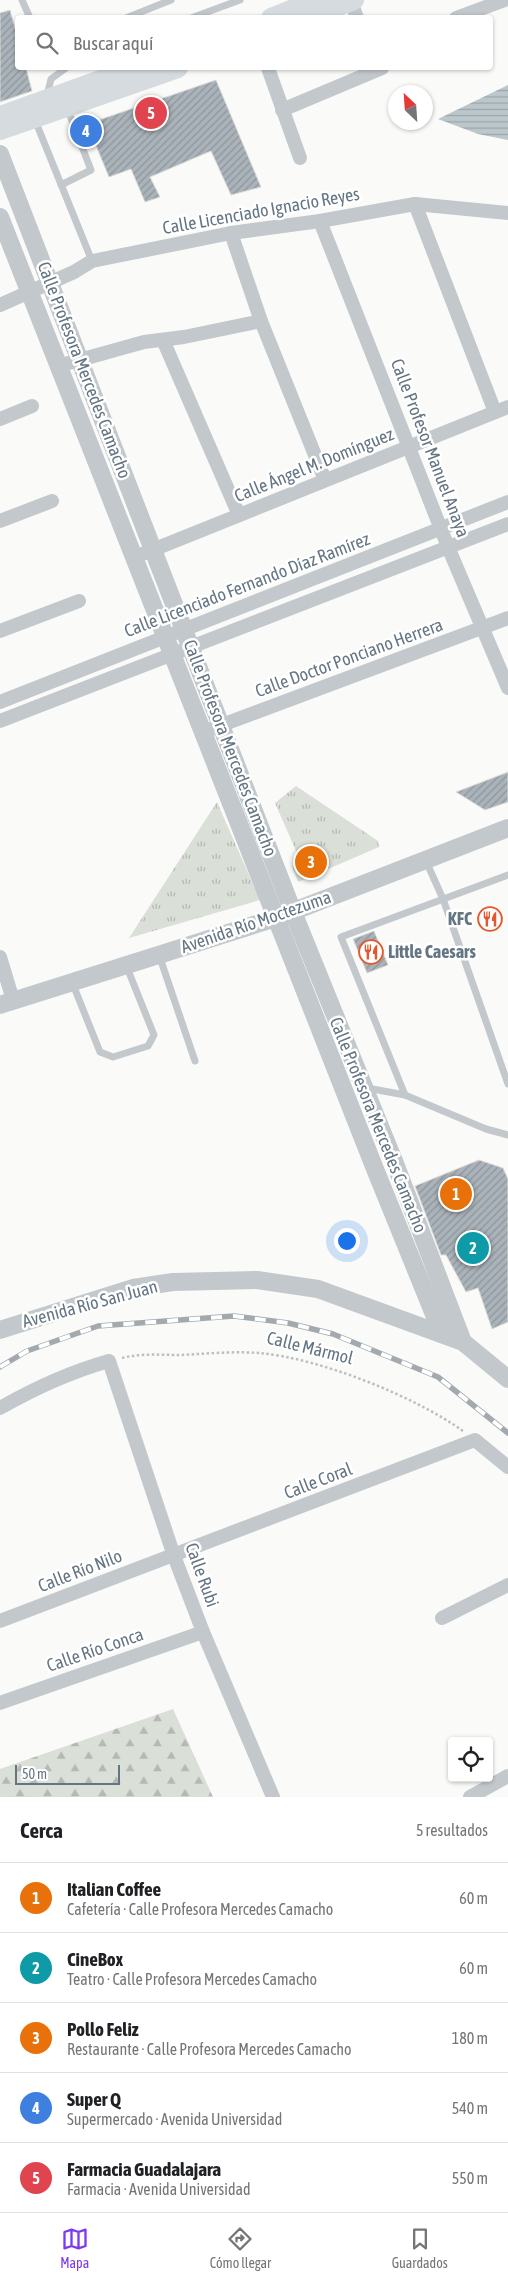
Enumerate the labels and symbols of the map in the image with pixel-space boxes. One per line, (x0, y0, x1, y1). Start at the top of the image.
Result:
north arrow (388, 85, 433, 130)
pin: 5 (135, 94, 167, 132)
pin: 4 (70, 112, 102, 150)
street label: Calle Licenciado Ignacio Reyes (161, 183, 361, 238)
street label: Calle Profesora Mercedes Camacho (33, 259, 136, 481)
street label: Calle Profesor Manuel Anaya (387, 356, 474, 540)
street label: Calle Ángel M. Domínguez (231, 423, 397, 506)
street label: Calle Licenciado Fernando Díaz Ramírez (121, 528, 373, 641)
street label: Calle Doctor Ponciano Herrera (252, 614, 446, 701)
street label: Calle Profesora Mercedes Camacho (179, 637, 282, 859)
pin: 3 (295, 843, 327, 881)
street label: Avenida Río Moctezuma (178, 886, 334, 957)
restaurant icon: KFC (477, 906, 503, 932)
place label: KFC (448, 908, 472, 929)
restaurant icon: Little Caesars (358, 939, 384, 965)
place label: Little Caesars (388, 941, 476, 962)
street label: Calle Profesora Mercedes Camacho (326, 1014, 431, 1235)
pin: 1 (440, 1175, 472, 1213)
your location (334, 1228, 360, 1254)
pin: 2 (457, 1229, 489, 1267)
street label: Avenida Río San Juan (20, 1275, 160, 1332)
street label: Calle Mármol (265, 1327, 356, 1368)
street label: Calle Coral (281, 1458, 355, 1503)
street label: Calle Rubi (181, 1540, 224, 1610)
street label: Calle Río Nilo (35, 1545, 125, 1596)
street label: Calle Río Conca (44, 1623, 146, 1676)
scale bar (15, 1762, 120, 1785)

